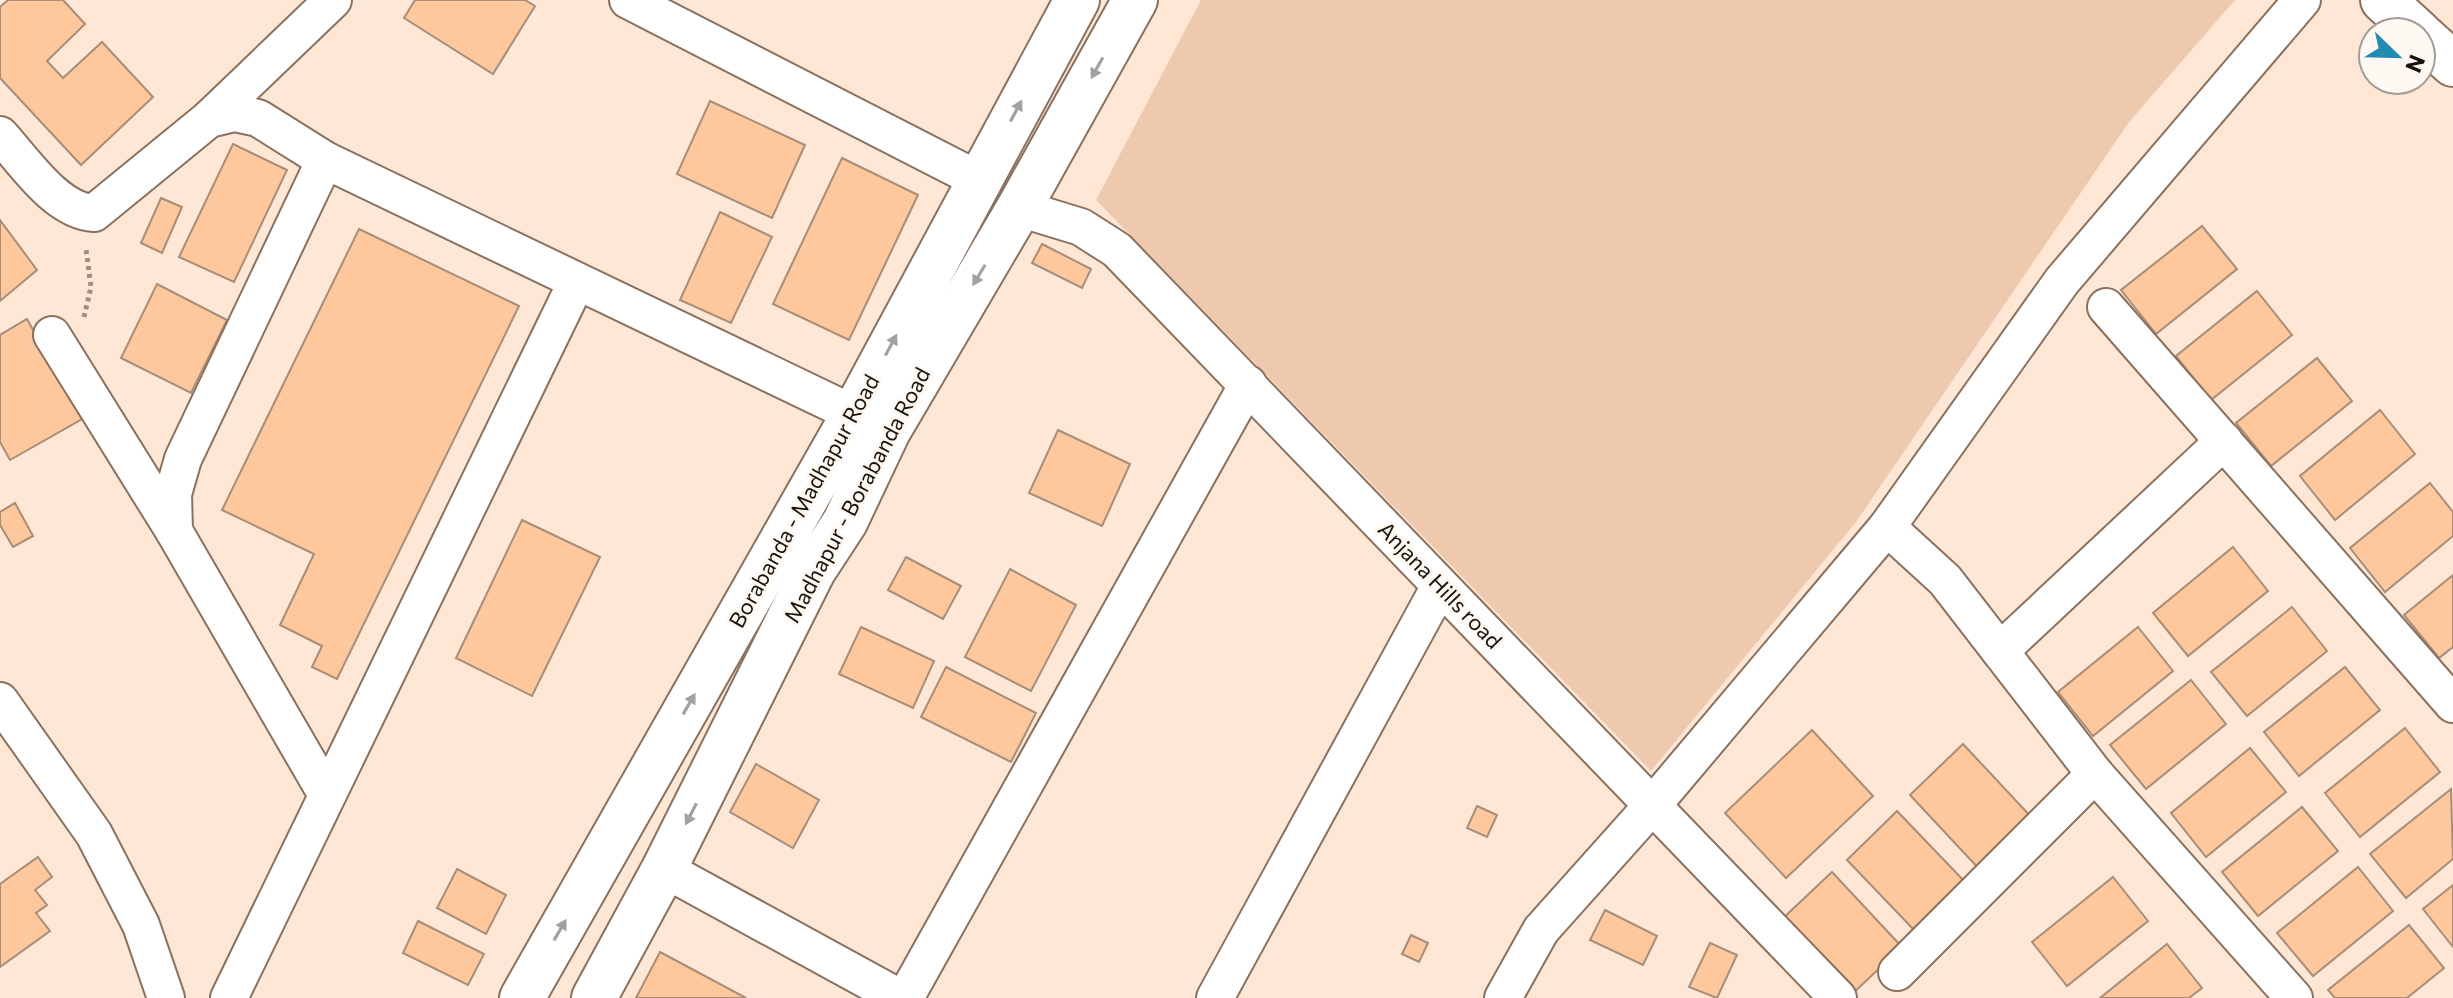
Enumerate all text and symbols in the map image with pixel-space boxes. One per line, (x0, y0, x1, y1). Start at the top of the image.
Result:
north arrow (2357, 16, 2437, 96)
text: N (2400, 51, 2432, 77)
one-way arrow (1090, 57, 1104, 79)
one-way arrow (1009, 100, 1023, 122)
one-way arrow (972, 264, 986, 286)
one-way arrow (884, 334, 897, 357)
street label: Madhapur - Borabanda Road (778, 362, 935, 627)
street label: Borabanda - Madhapur Road (723, 369, 885, 632)
street label: Anjana Hills road (1373, 515, 1508, 654)
one-way arrow (682, 693, 696, 715)
one-way arrow (685, 802, 698, 825)
one-way arrow (553, 919, 567, 941)

